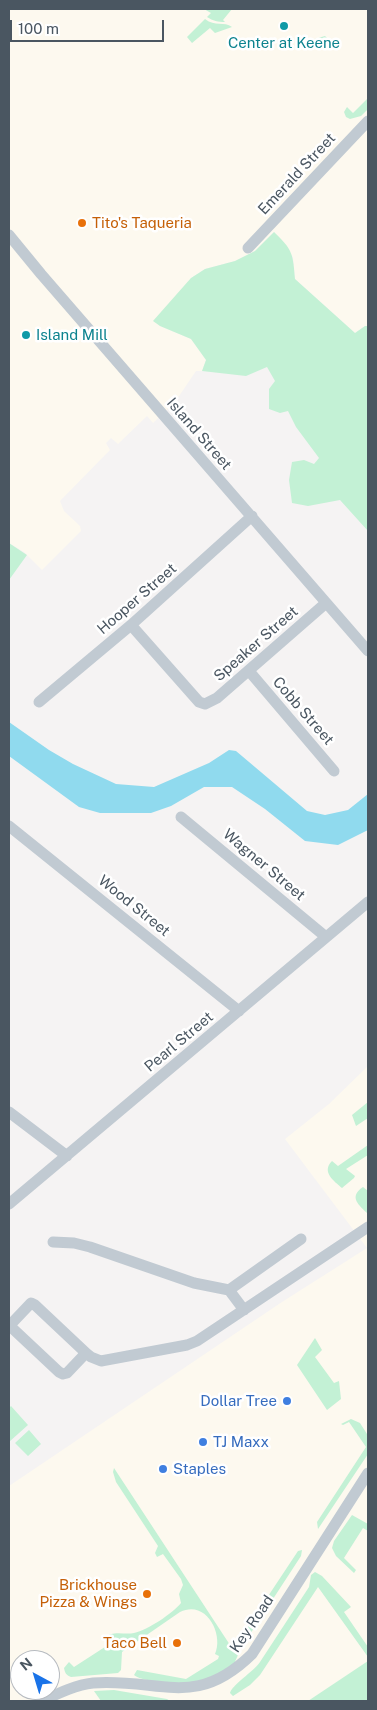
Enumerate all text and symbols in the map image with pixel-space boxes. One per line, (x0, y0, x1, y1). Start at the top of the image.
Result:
scale bar (12, 10, 166, 42)
text: 100 m (18, 20, 59, 37)
marker: Center at Keene (278, 20, 290, 32)
place label: Center at Keene (228, 34, 340, 52)
street label: Emerald Street (255, 129, 339, 219)
place label: Tito's Taqueria (92, 214, 192, 232)
marker: Tito's Taqueria (76, 217, 88, 229)
place label: Island Mill (36, 326, 108, 344)
marker: Island Mill (20, 329, 32, 341)
street label: Island Street (163, 394, 235, 474)
street label: Hooper Street (94, 560, 180, 638)
street label: Speaker Street (210, 603, 302, 685)
street label: Cobb Street (269, 673, 337, 749)
street label: Wagner Street (219, 825, 309, 905)
street label: Wood Street (95, 872, 173, 940)
street label: Pearl Street (141, 1008, 217, 1076)
place label: Dollar Tree (200, 1392, 277, 1410)
marker: Dollar Tree (281, 1395, 293, 1407)
place label: TJ Maxx (213, 1433, 269, 1451)
marker: TJ Maxx (197, 1436, 209, 1448)
place label: Staples (173, 1460, 226, 1478)
marker: Staples (157, 1463, 169, 1475)
place label: Brickhouse Pizza & Wings (39, 1576, 137, 1611)
marker: Brickhouse Pizza & Wings (141, 1588, 153, 1600)
street label: Key Road (226, 1592, 278, 1656)
place label: Taco Bell (103, 1634, 167, 1652)
marker: Taco Bell (171, 1637, 183, 1649)
north arrow (10, 1650, 60, 1700)
text: N (17, 1654, 35, 1674)

